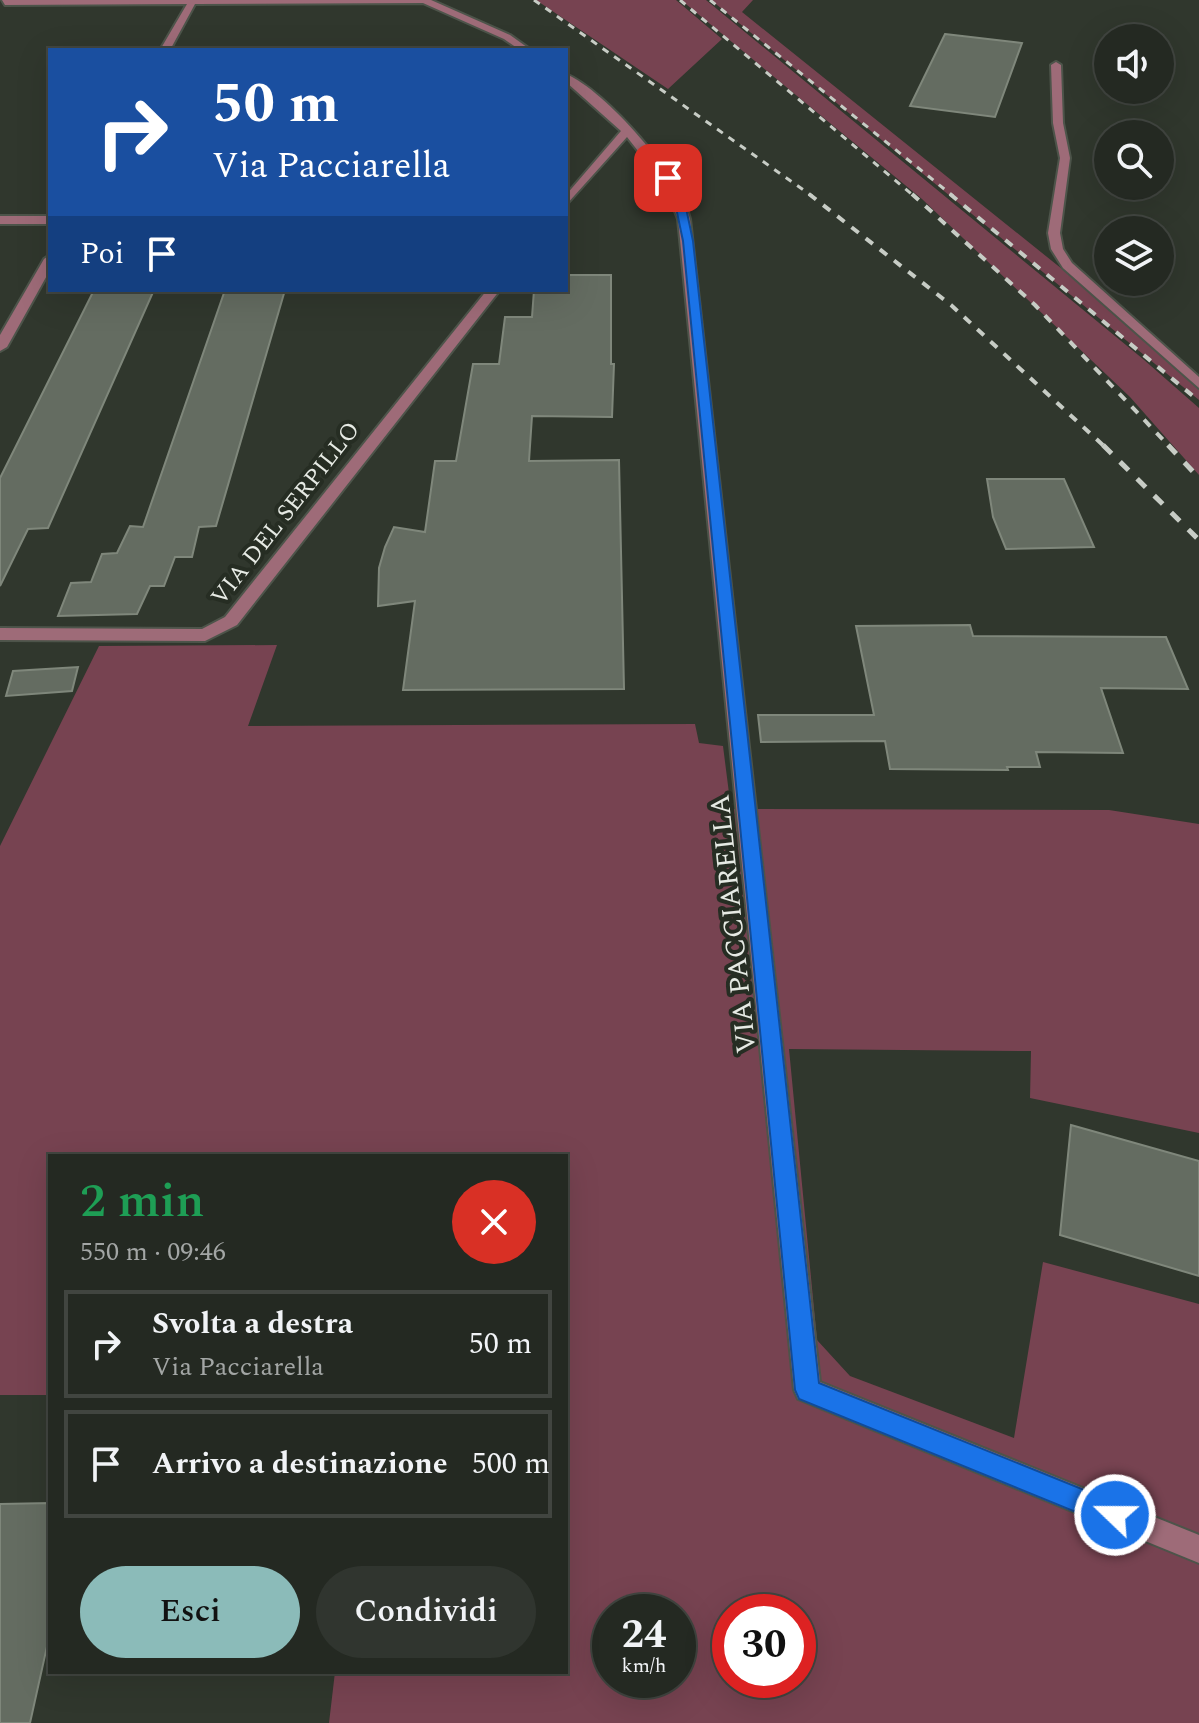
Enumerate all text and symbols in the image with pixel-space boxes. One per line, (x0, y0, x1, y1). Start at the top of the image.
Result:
map controls (1094, 24, 1174, 296)
button: sound (1094, 24, 1174, 104)
text: 50 m (212, 62, 339, 147)
icon: right (80, 80, 184, 184)
button: search (1094, 120, 1174, 200)
text: Via Pacciarella (212, 139, 450, 194)
pin (634, 144, 702, 212)
icon: arrive (646, 156, 690, 200)
button: layers (1094, 216, 1174, 296)
text: Poi (80, 231, 124, 277)
icon: arrive (140, 232, 184, 276)
street label: VIA DEL SERPILLO (202, 414, 369, 613)
street label: VIA PACCIARELLA (699, 792, 768, 1056)
text: 2 min (80, 1165, 205, 1238)
button: close (452, 1180, 536, 1264)
text: 550 m · 09:46 (80, 1232, 226, 1272)
text: Svolta a destra (152, 1301, 353, 1347)
text: 50 m (469, 1321, 532, 1367)
icon: right (84, 1322, 128, 1366)
text: Via Pacciarella (152, 1347, 324, 1387)
text: Arrivo a destinazione (152, 1441, 448, 1487)
text: 500 m (472, 1441, 550, 1487)
icon: arrive (84, 1442, 128, 1486)
position arrow (1073, 1473, 1157, 1557)
button: Esci (80, 1566, 300, 1658)
button: Condividi (316, 1566, 536, 1658)
speed limit sign: 30 (712, 1594, 816, 1698)
text: 24 (622, 1605, 666, 1666)
text: km/h (622, 1651, 667, 1681)

